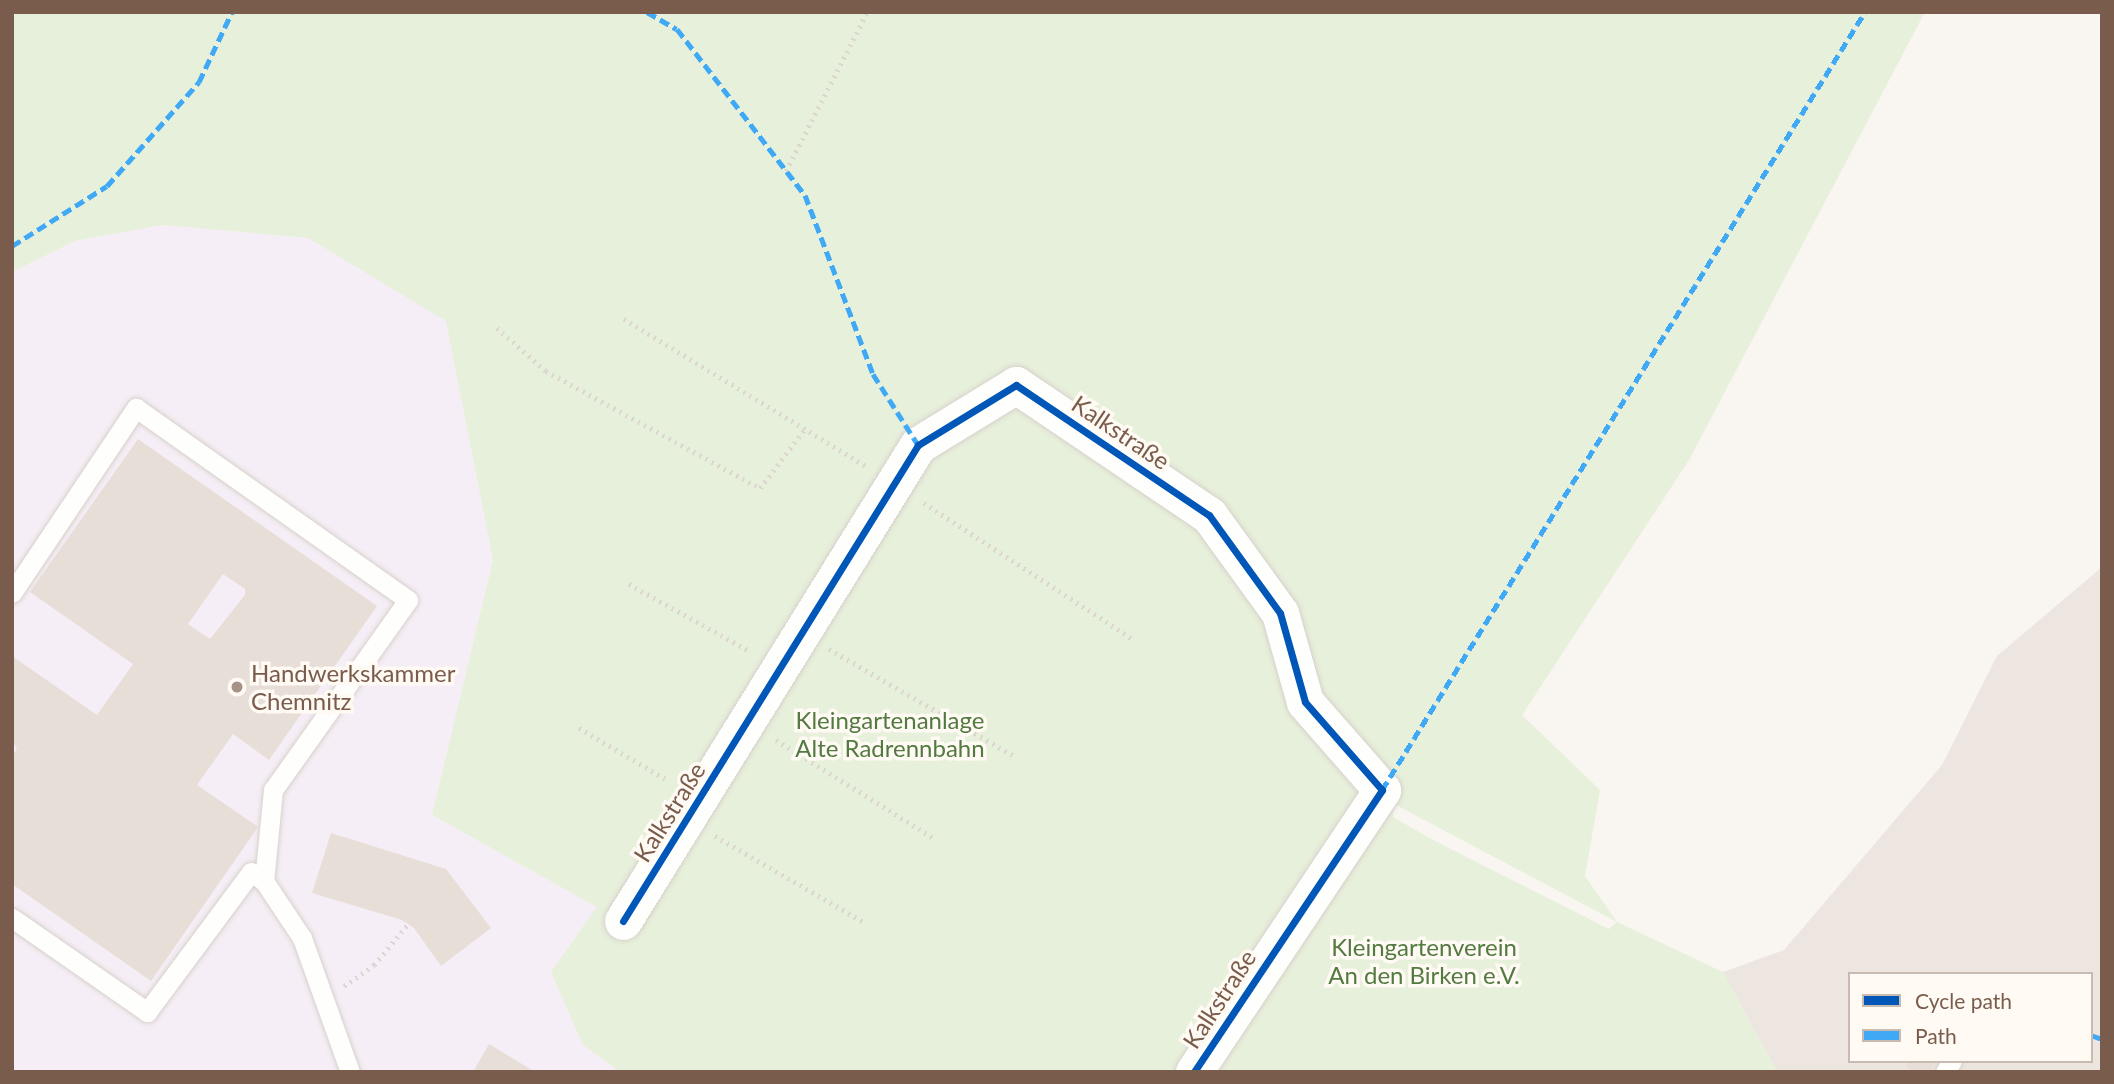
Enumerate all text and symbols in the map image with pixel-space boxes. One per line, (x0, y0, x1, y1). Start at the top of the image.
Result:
street label: Kalkstraße (1067, 389, 1175, 475)
place label: Handwerkskammer Chemnitz (251, 659, 455, 715)
marker: Handwerkskammer Chemnitz (229, 679, 245, 695)
park label: Kleingartenanlage Alte Radrennbahn (795, 706, 985, 762)
street label: Kalkstraße (627, 757, 711, 867)
park label: Kleingartenverein An den Birken e.V. (1328, 933, 1520, 989)
street label: Kalkstraße (1177, 944, 1261, 1054)
legend (1848, 972, 2093, 1063)
text: Cycle path (1915, 988, 2012, 1013)
text: Path (1915, 1023, 1957, 1048)

